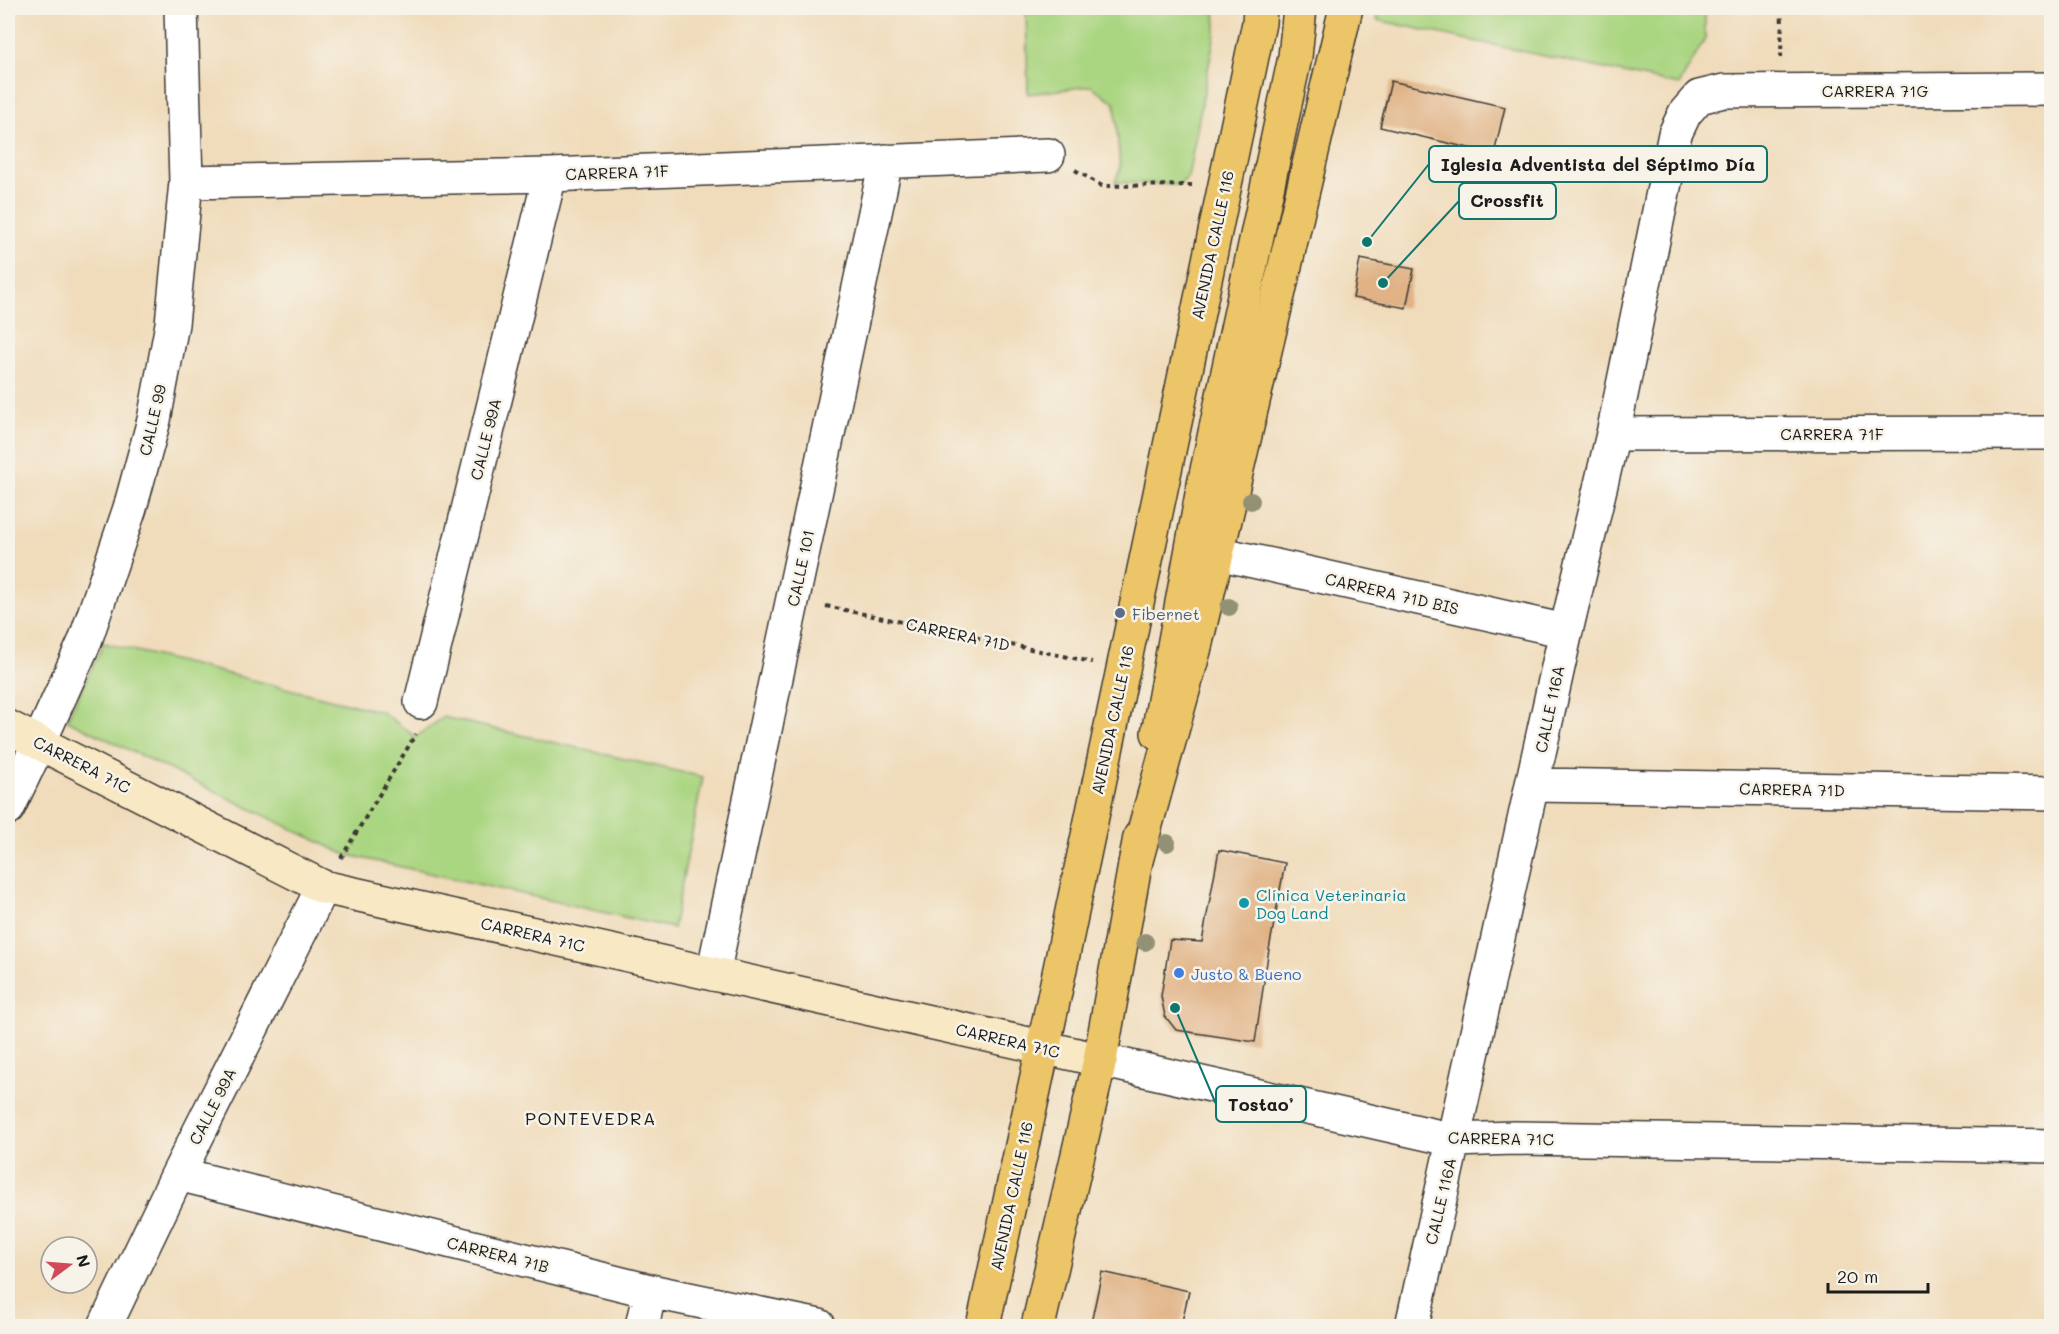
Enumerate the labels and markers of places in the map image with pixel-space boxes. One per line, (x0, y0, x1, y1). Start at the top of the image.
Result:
callout: Iglesia Adventista del Séptimo Día (1429, 146, 1767, 182)
callout: Crossfit (1459, 183, 1556, 219)
place label: Fibernet (1132, 603, 1200, 624)
marker: Fibernet (1113, 606, 1127, 620)
place label: Clínica Veterinaria Dog Land (1256, 884, 1407, 923)
marker: Clínica Veterinaria Dog Land (1237, 896, 1251, 910)
place label: Justo & Bueno (1191, 963, 1302, 984)
marker: Justo & Bueno (1172, 966, 1186, 980)
callout: Tostao’ (1216, 1086, 1306, 1122)

